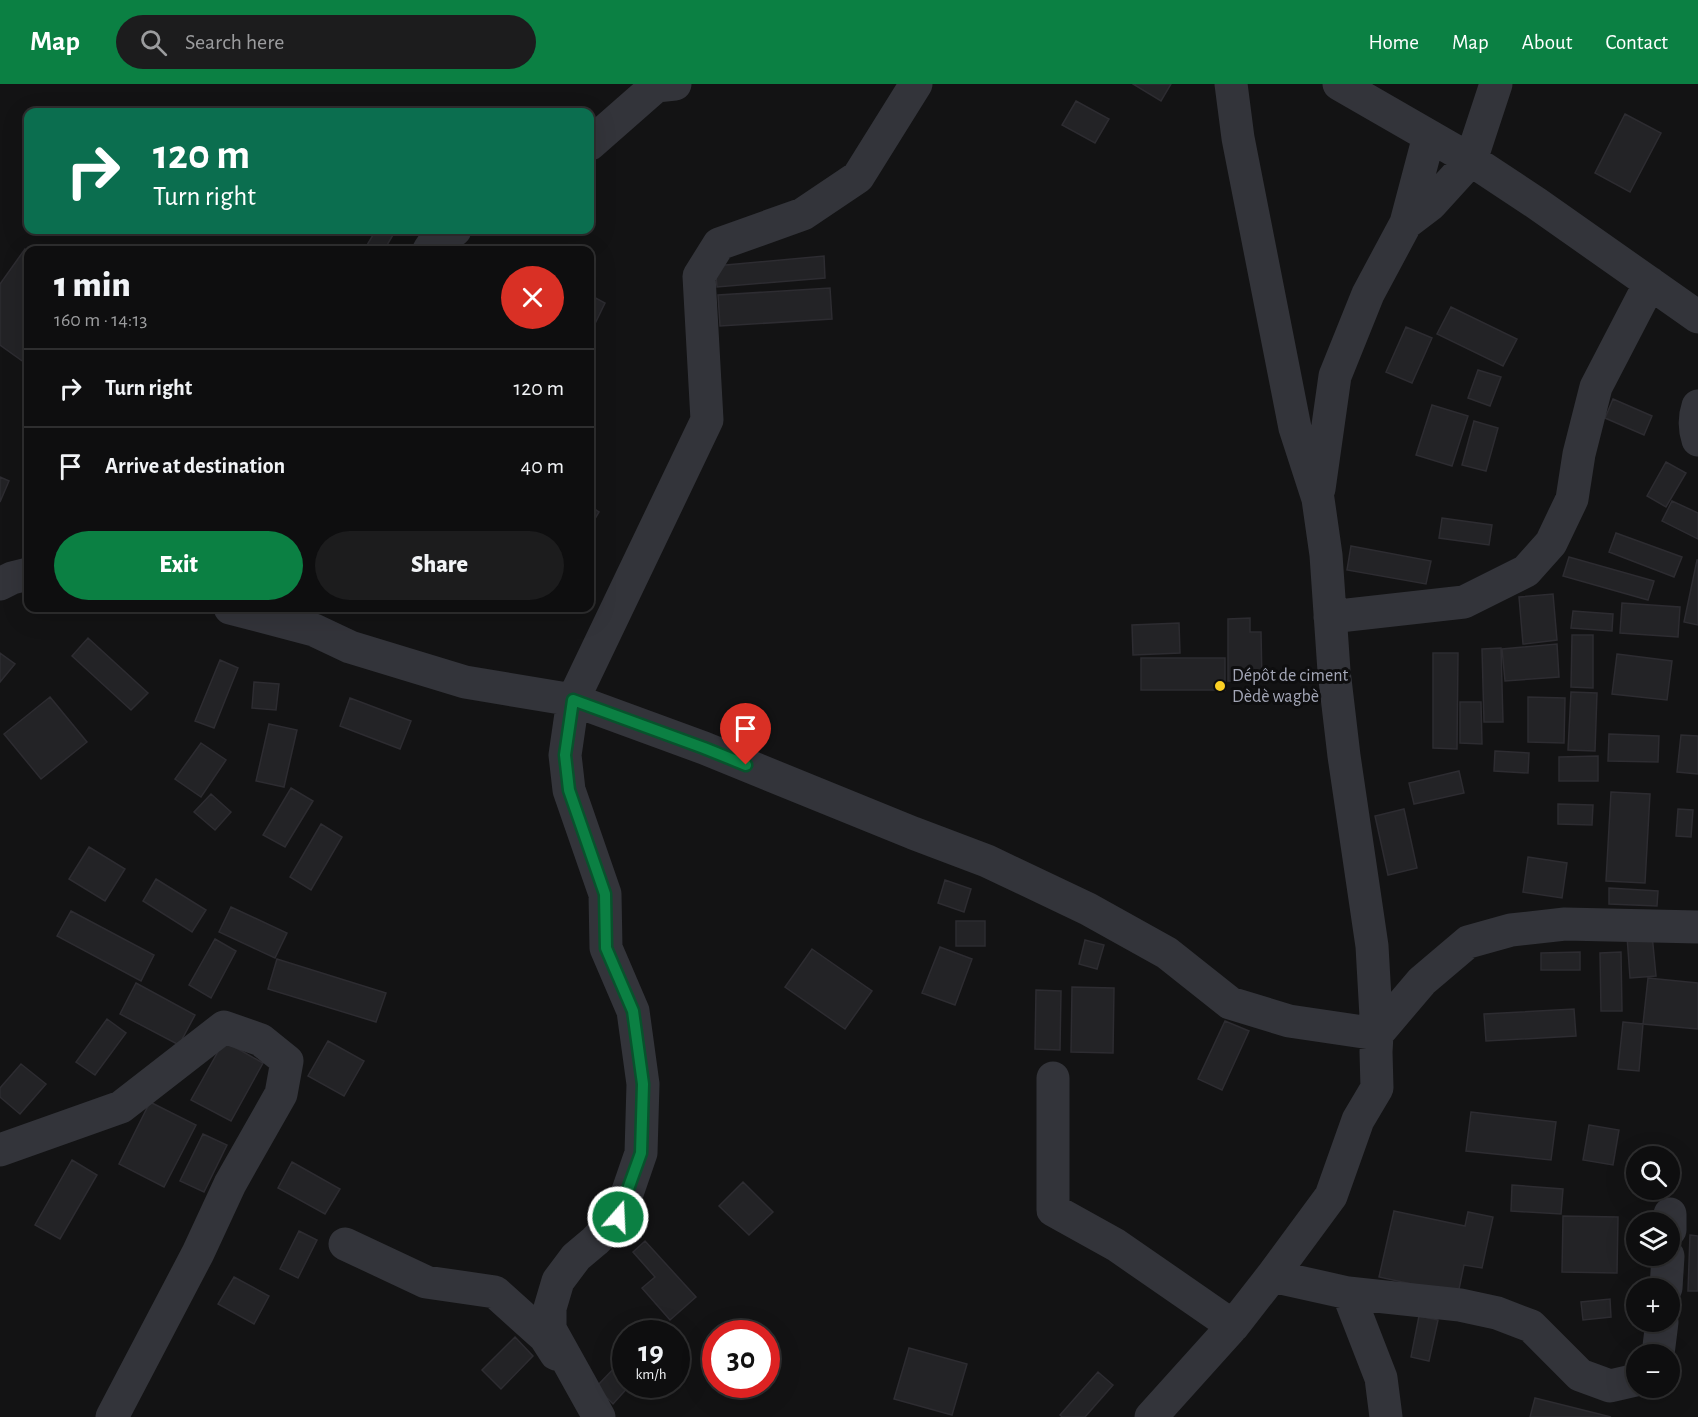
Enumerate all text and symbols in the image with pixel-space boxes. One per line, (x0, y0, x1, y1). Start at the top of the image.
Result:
search box (116, 15, 536, 69)
icon: search (137, 26, 170, 59)
text: Map (30, 28, 80, 56)
text: Search here (185, 31, 284, 53)
text: Home (1368, 32, 1419, 53)
text: Map (1452, 32, 1489, 53)
text: About (1522, 32, 1572, 53)
text: Contact (1605, 32, 1668, 53)
icon: right (54, 132, 132, 210)
text: 120 m (153, 134, 250, 176)
text: Turn right (153, 183, 256, 210)
button: close (501, 266, 564, 329)
text: 1 min (54, 267, 131, 303)
text: 160 m · 14:13 (54, 310, 148, 330)
icon: right (54, 372, 87, 405)
text: Turn right (105, 377, 192, 399)
text: 120 m (514, 377, 564, 399)
icon: arrive (54, 450, 87, 483)
text: Arrive at destination (105, 455, 285, 477)
text: 40 m (521, 455, 564, 477)
button: Exit (54, 531, 303, 600)
button: Share (315, 531, 564, 600)
place label: Dépôt de ciment Dèdè wagbè (1232, 667, 1349, 706)
marker: Dépôt de ciment Dèdè wagbè (1213, 679, 1227, 693)
pin (720, 703, 771, 765)
icon: arrive (729, 712, 762, 745)
map controls (1626, 1146, 1680, 1398)
button: search (1626, 1146, 1680, 1200)
position arrow (586, 1185, 650, 1249)
button: layers (1626, 1212, 1680, 1266)
button: + (1626, 1278, 1680, 1332)
speed limit sign: 30 (702, 1320, 780, 1398)
text: 19 (638, 1337, 664, 1367)
button: − (1626, 1344, 1680, 1398)
text: km/h (636, 1367, 666, 1382)

